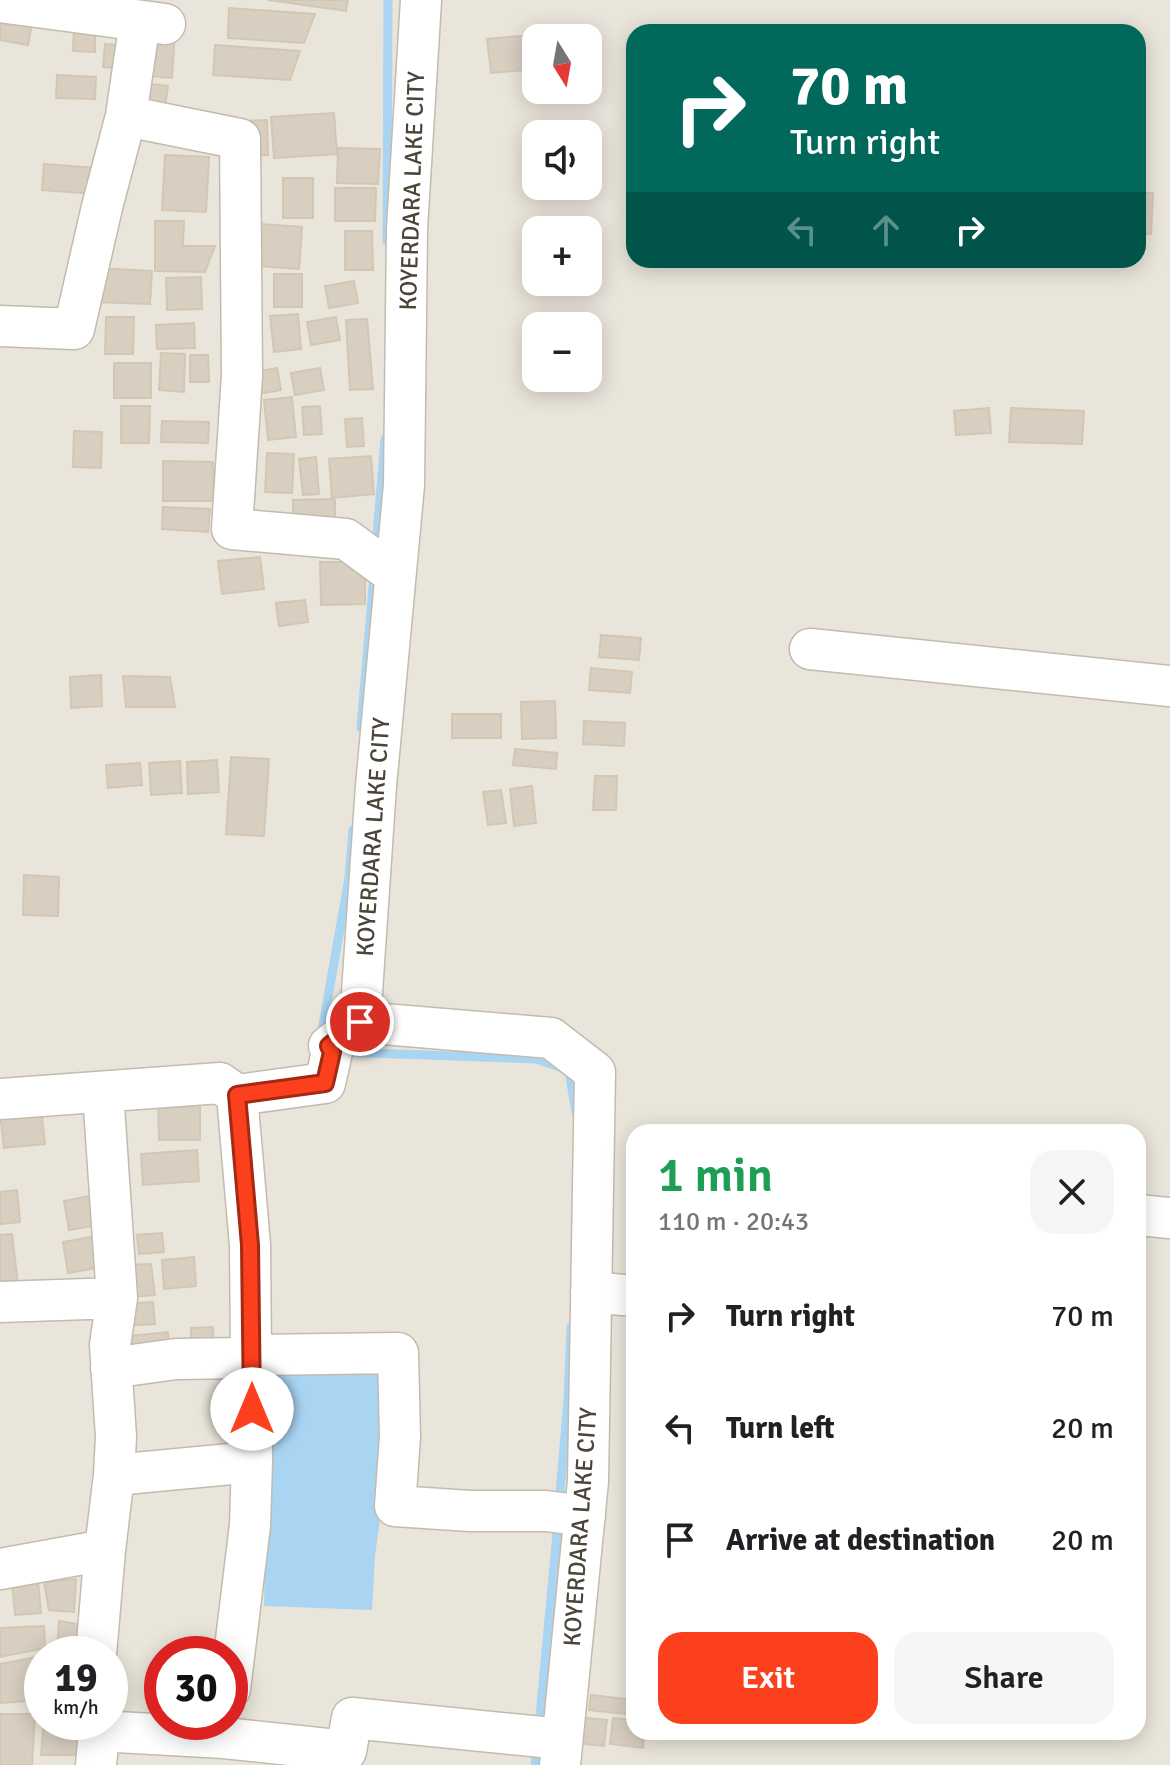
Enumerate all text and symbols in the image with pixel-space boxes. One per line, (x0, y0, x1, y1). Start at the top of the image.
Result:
north arrow (522, 24, 602, 104)
map controls (522, 24, 602, 392)
text: 70 m (790, 51, 908, 120)
icon: right (658, 56, 762, 160)
street label: KOYERDARA LAKE CITY (393, 71, 431, 311)
button: sound (522, 120, 602, 200)
text: Turn right (790, 120, 940, 165)
icon: left (780, 208, 824, 252)
icon: ahead (864, 208, 908, 252)
icon: right (948, 208, 992, 252)
button: + (522, 216, 602, 296)
button: − (522, 312, 602, 392)
street label: KOYERDARA LAKE CITY (350, 717, 396, 957)
pin (326, 988, 394, 1056)
icon: arrive (338, 1000, 382, 1044)
text: 1 min (658, 1146, 773, 1205)
button: close (1030, 1150, 1114, 1234)
text: 110 m · 20:43 (658, 1206, 809, 1238)
icon: right (658, 1294, 702, 1338)
text: Turn right (726, 1298, 855, 1335)
text: 70 m (1051, 1298, 1114, 1335)
position arrow (210, 1367, 294, 1451)
icon: left (658, 1406, 702, 1450)
street label: KOYERDARA LAKE CITY (557, 1407, 603, 1647)
text: Turn left (726, 1410, 835, 1447)
text: 20 m (1051, 1410, 1114, 1447)
icon: arrive (658, 1518, 702, 1562)
text: Arrive at destination (726, 1522, 995, 1559)
text: 20 m (1051, 1522, 1114, 1559)
button: Exit (658, 1632, 878, 1724)
button: Share (894, 1632, 1114, 1724)
speed limit sign: 30 (144, 1636, 248, 1740)
text: 19 (54, 1653, 98, 1703)
text: km/h (53, 1695, 99, 1720)

